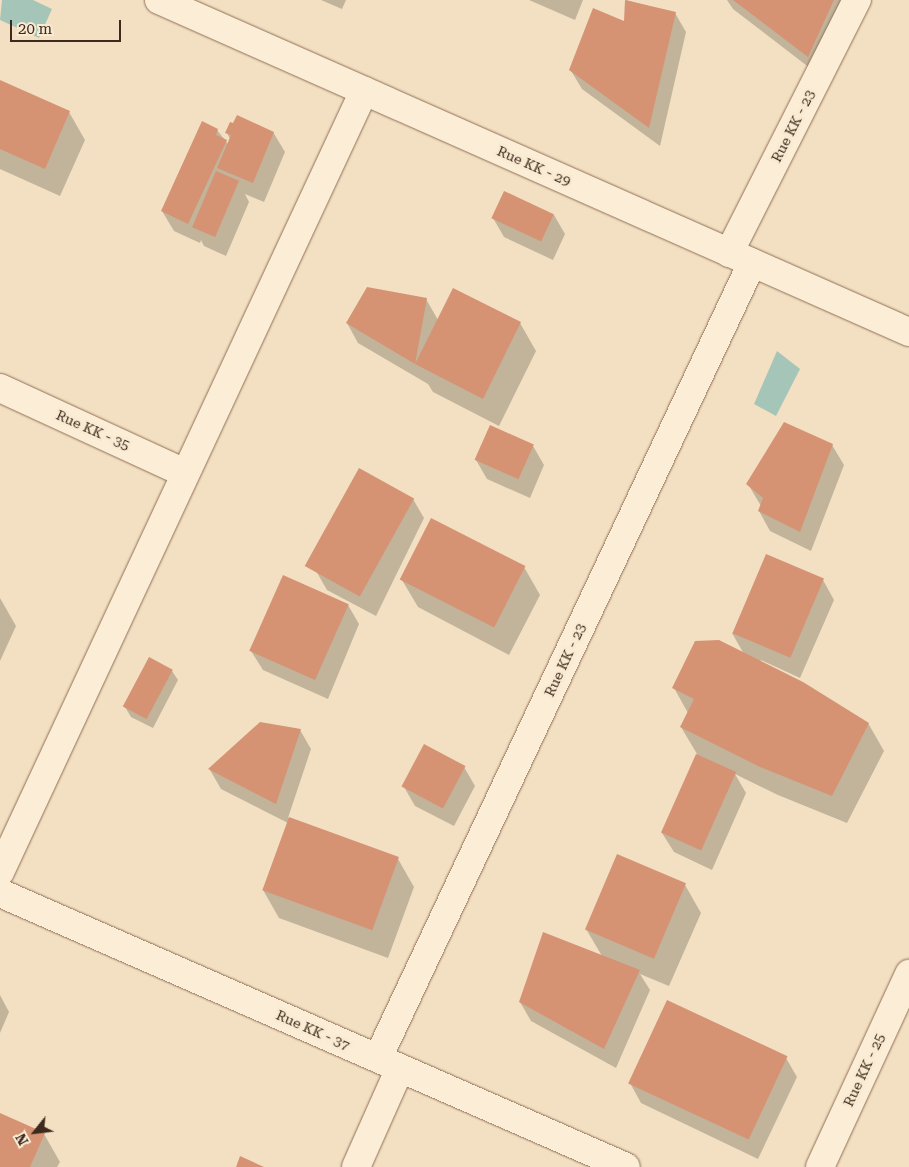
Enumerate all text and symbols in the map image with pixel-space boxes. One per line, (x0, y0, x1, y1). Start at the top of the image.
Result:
scale bar (12, 10, 124, 42)
text: 20 m (18, 20, 52, 38)
street label: Rue KK - 23 (768, 87, 818, 165)
street label: Rue KK - 29 (495, 142, 573, 190)
street label: Rue KK - 35 (54, 406, 132, 454)
street label: Rue KK - 23 (541, 621, 589, 699)
street label: Rue KK - 37 (274, 1006, 352, 1054)
street label: Rue KK - 25 (840, 1031, 888, 1109)
north arrow (10, 1107, 60, 1157)
text: N (12, 1131, 31, 1148)

